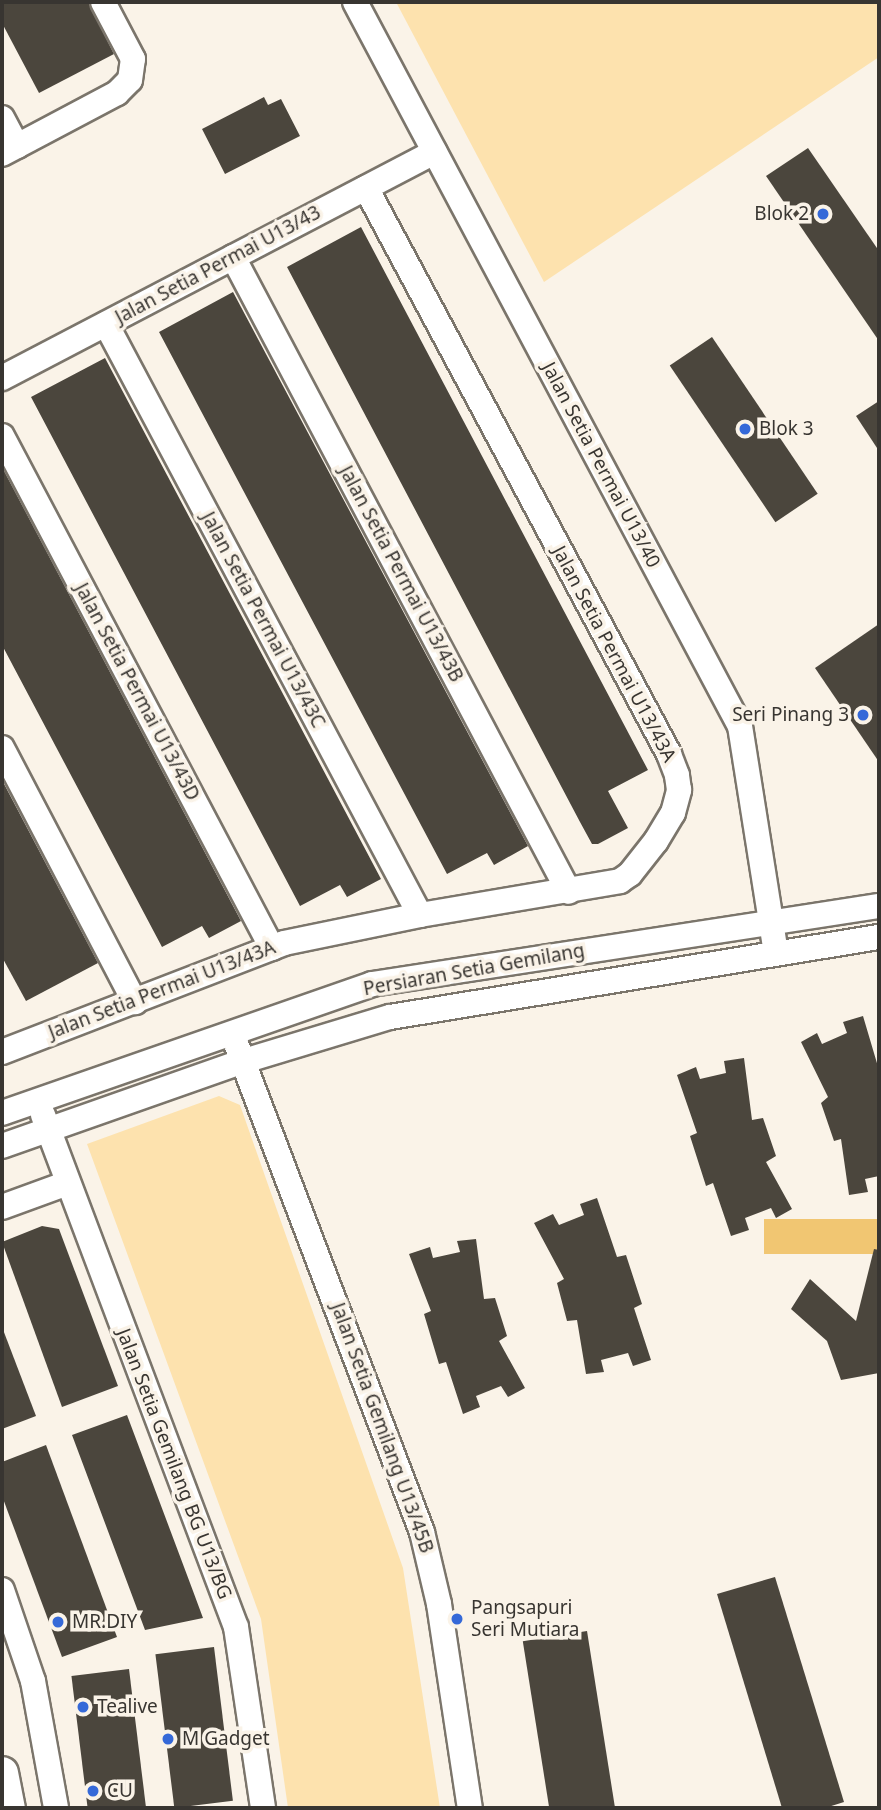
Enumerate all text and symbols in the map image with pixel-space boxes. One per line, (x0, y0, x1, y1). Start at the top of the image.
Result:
street label: Jalan Setia Permai U13/43 (111, 201, 325, 329)
place label: Blok 2 (754, 203, 809, 225)
marker: Blok 2 (815, 206, 831, 222)
street label: Jalan Setia Permai U13/40 (537, 358, 665, 572)
place label: Blok 3 (759, 418, 814, 440)
marker: Blok 3 (737, 421, 753, 437)
street label: Jalan Setia Permai U13/43B (334, 462, 468, 686)
street label: Jalan Setia Permai U13/43C (196, 508, 330, 732)
street label: Jalan Setia Permai U13/43A (547, 542, 681, 766)
street label: Jalan Setia Permai U13/43D (70, 579, 204, 805)
place label: Seri Pinang 3 (732, 704, 849, 726)
marker: Seri Pinang 3 (855, 707, 871, 723)
street label: Jalan Setia Permai U13/43A (45, 936, 279, 1044)
street label: Persiaran Setia Gemilang (362, 939, 586, 1001)
street label: Jalan Setia Gemilang U13/45B (326, 1300, 438, 1556)
street label: Jalan Setia Gemilang BG U13/BG (112, 1326, 236, 1602)
place label: Pangsapuri Seri Mutiara (471, 1597, 579, 1641)
place label: MR.DIY (72, 1611, 137, 1633)
marker: Pangsapuri Seri Mutiara (449, 1611, 465, 1627)
marker: MR.DIY (50, 1614, 66, 1630)
place label: Tealive (97, 1696, 158, 1718)
marker: Tealive (75, 1699, 91, 1715)
place label: M Gadget (182, 1728, 270, 1750)
marker: M Gadget (160, 1731, 176, 1747)
place label: CU (107, 1780, 133, 1802)
marker: CU (85, 1783, 101, 1799)

